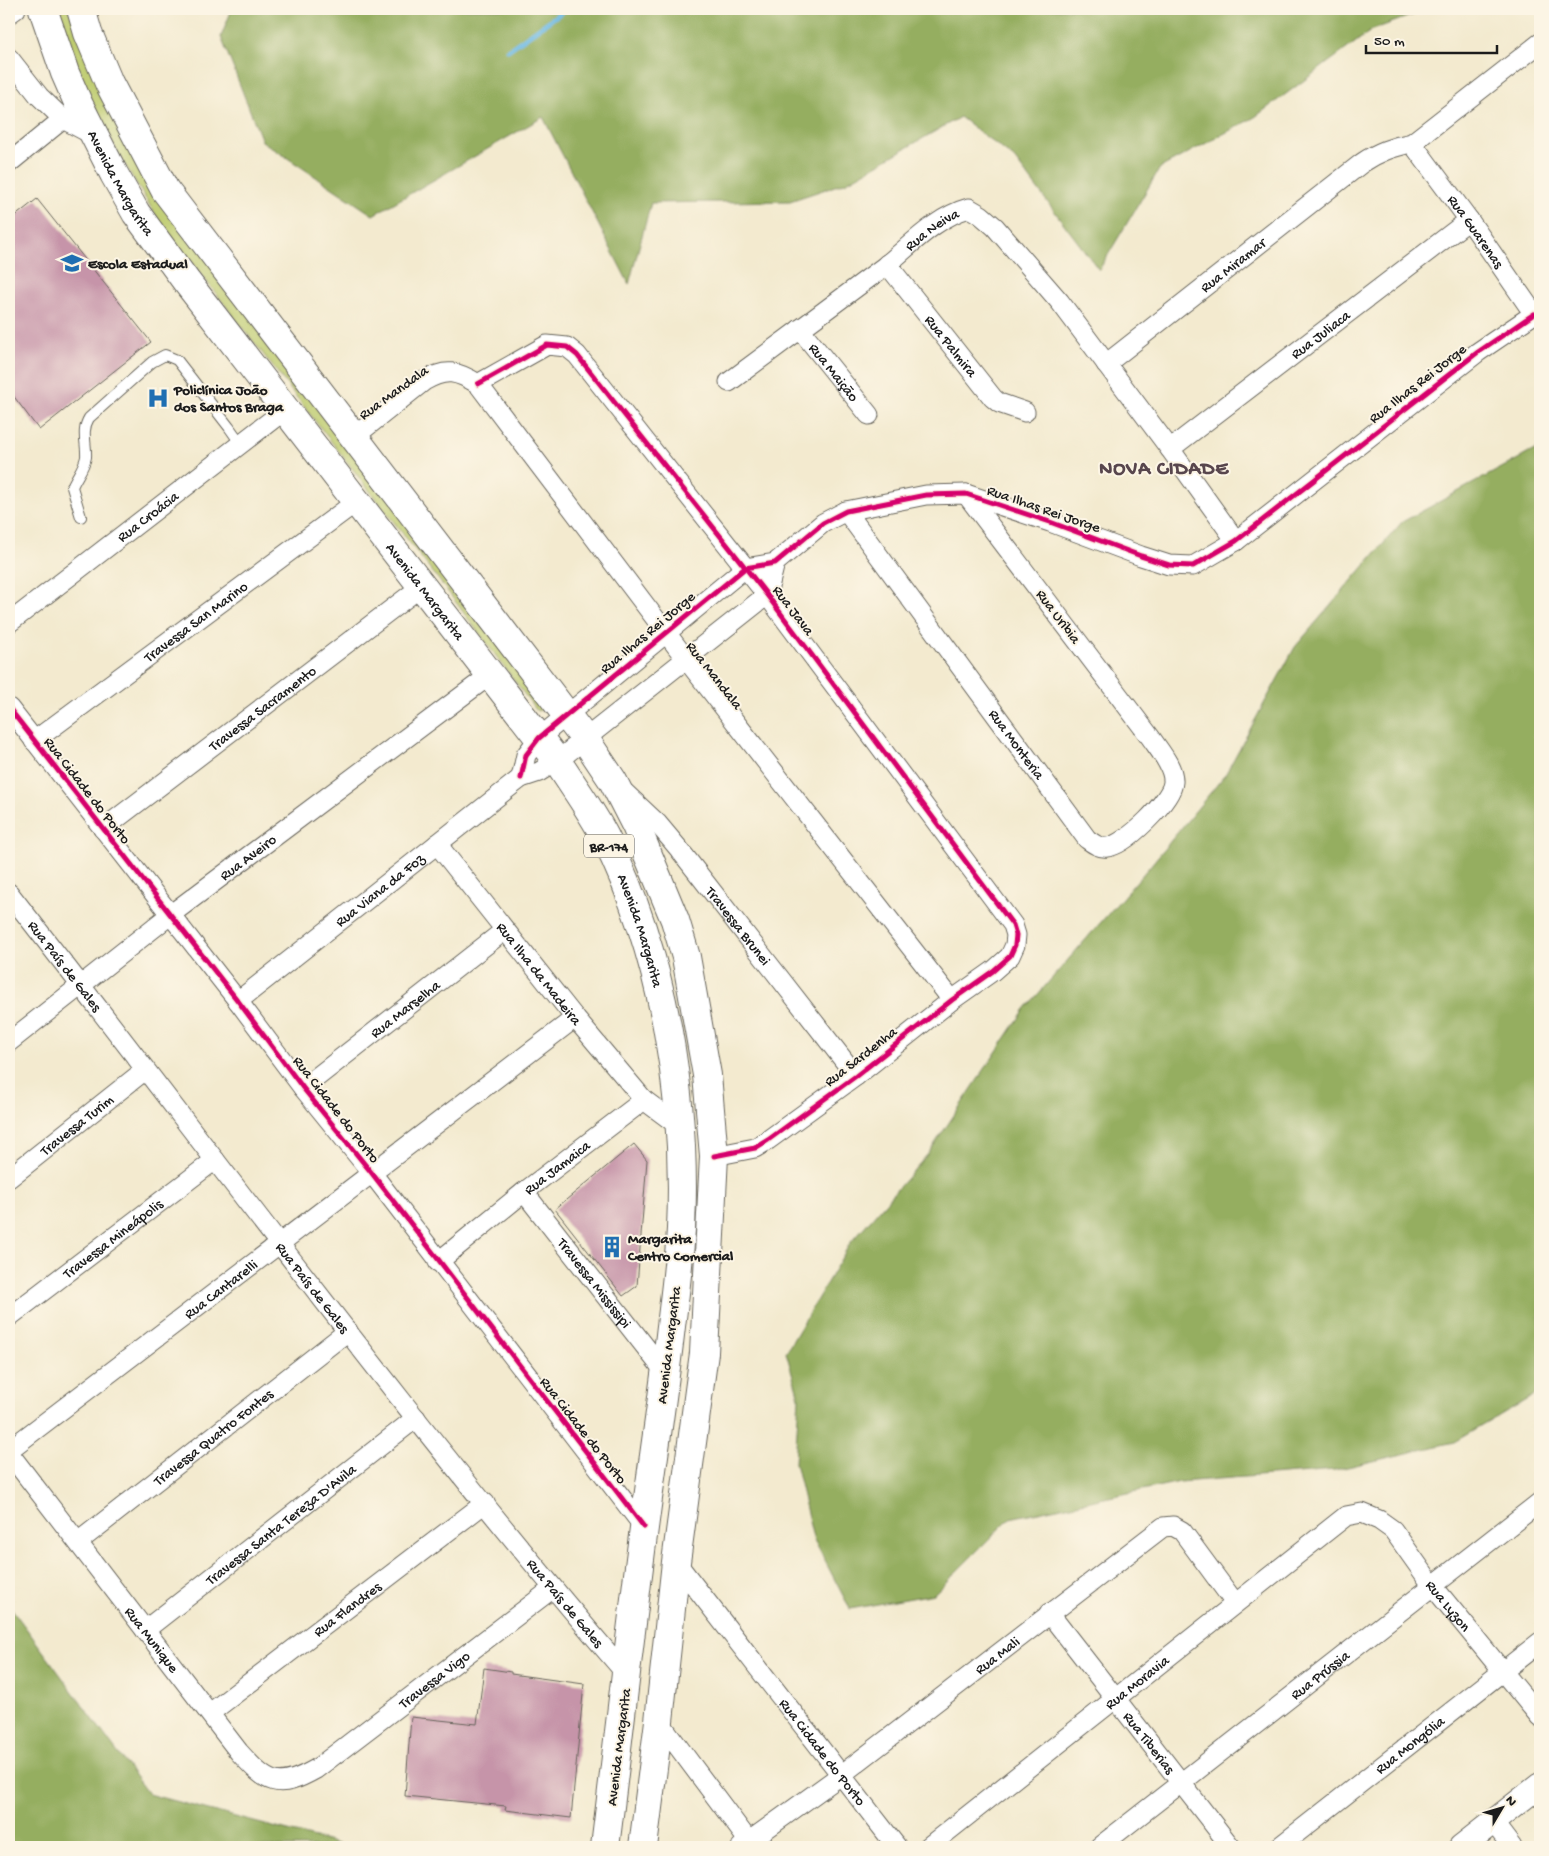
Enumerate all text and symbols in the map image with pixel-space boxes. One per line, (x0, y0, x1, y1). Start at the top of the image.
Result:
scale bar (1366, 22, 1498, 54)
text: 50 m (1374, 33, 1405, 51)
street label: Avenida Margarita (82, 128, 157, 241)
street label: Rua Guarenas (1443, 192, 1507, 273)
street label: Rua Neiva (902, 205, 963, 256)
street label: Rua Miramar (1197, 234, 1272, 297)
school or university icon: Escola Estadual (59, 250, 85, 276)
place label: Escola Estadual (88, 256, 188, 274)
street label: Rua Juliaca (1288, 307, 1355, 364)
street label: Rua Palmira (920, 312, 980, 382)
street label: Rua Maição (804, 340, 862, 406)
street label: Rua Ilhas Rei Jorge (1366, 341, 1471, 428)
street label: Rua Mandala (356, 362, 433, 425)
place label: Policlínica João dos Santos Braga (173, 382, 284, 417)
hospital icon: Policlínica João dos Santos Braga (145, 385, 171, 411)
district label: NOVA CIDADE (1099, 459, 1229, 482)
street label: Rua Ilhas Rei Jorge (984, 482, 1103, 538)
street label: Rua Croácia (114, 488, 184, 547)
street label: Avenida Margarita (381, 540, 468, 645)
street label: Travessa San Marino (140, 578, 252, 668)
street label: Rua Java (768, 583, 817, 640)
street label: Rua Uribia (1031, 586, 1084, 649)
street label: Rua Ilhas Rei Jorge (597, 588, 700, 679)
street label: Rua Mandala (681, 639, 746, 714)
street label: Travessa Sacramento (205, 663, 321, 757)
street label: Rua Monteria (984, 706, 1048, 784)
street label: Rua Cidade do Porto (39, 734, 134, 848)
street label: Rua Aveiro (217, 831, 281, 886)
road number: BR-174 (584, 834, 634, 858)
street label: Rua Viana da Foz (332, 850, 429, 932)
street label: Avenida Margarita (612, 872, 666, 990)
street label: Travessa Brunei (700, 883, 773, 970)
street label: Rua País de Gales (23, 918, 105, 1016)
street label: Rua Ilha da Madeira (492, 919, 585, 1030)
street label: Rua Marselha (367, 977, 445, 1043)
street label: Rua Sardenha (821, 1023, 902, 1092)
street label: Rua Cidade do Porto (288, 1053, 383, 1167)
street label: Travessa Turim (36, 1091, 118, 1161)
street label: Rua Jamaica (521, 1137, 595, 1200)
street label: Travessa Mineápolis (59, 1196, 168, 1284)
place label: Margarita Centro Comercial (627, 1231, 734, 1266)
street label: Travessa Mississipi (552, 1234, 634, 1333)
building icon: Margarita Centro Comercial (599, 1234, 625, 1260)
street label: Rua País de Gales (271, 1239, 353, 1338)
street label: Rua Cantarelli (181, 1256, 262, 1324)
street label: Avenida Margarita (654, 1285, 686, 1405)
street label: Rua Cidade do Porto (535, 1374, 630, 1488)
street label: Travessa Quatro Fontes (150, 1386, 278, 1491)
street label: Travessa Santa Tereza D'Avila (202, 1461, 361, 1591)
street label: Rua País de Gales (522, 1556, 607, 1652)
street label: Rua Flandres (310, 1578, 386, 1642)
street label: Rua Lyzon (1421, 1578, 1474, 1636)
street label: Rua Munique (120, 1604, 182, 1677)
street label: Rua Mali (972, 1633, 1024, 1680)
street label: Rua Prússia (1288, 1647, 1354, 1705)
street label: Travessa Vigo (395, 1648, 474, 1714)
street label: Rua Moravia (1102, 1652, 1174, 1714)
street label: Avenida Margarita (604, 1687, 636, 1807)
street label: Rua Cidade do Porto (774, 1696, 869, 1810)
street label: Rua Tiberias (1118, 1709, 1178, 1779)
street label: Rua Mongólia (1372, 1713, 1450, 1779)
north arrow (1476, 1784, 1526, 1834)
text: N (1501, 1793, 1520, 1810)

